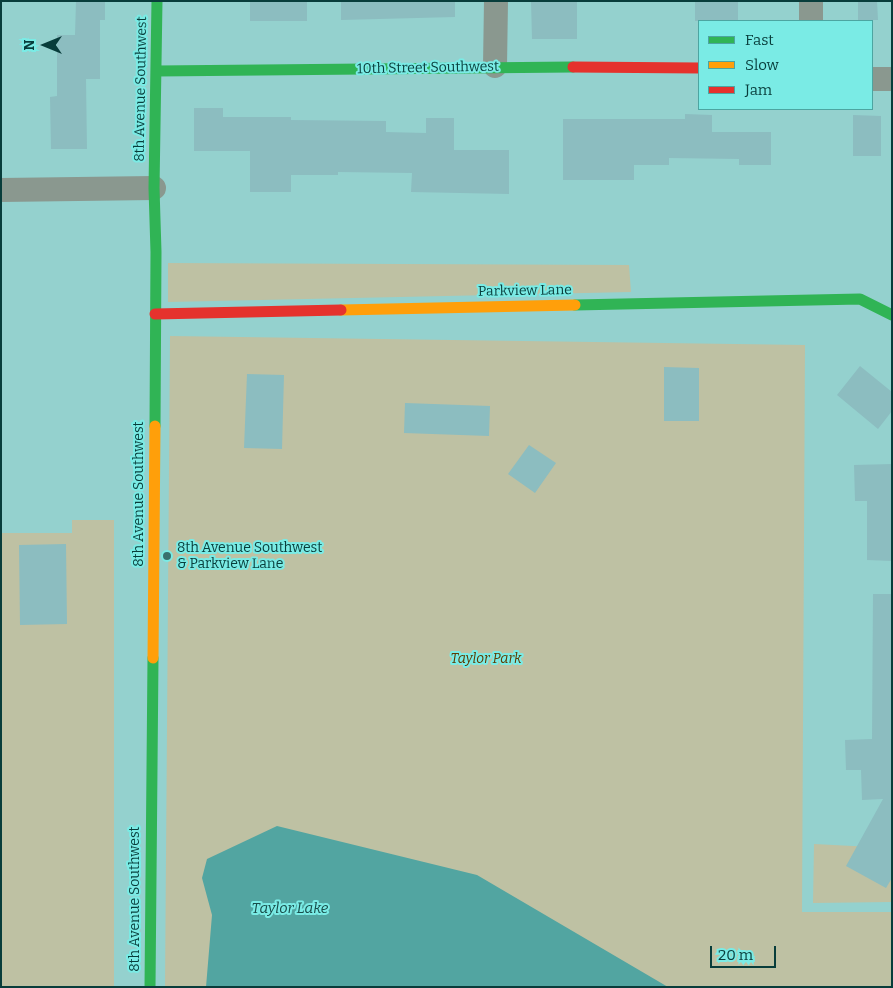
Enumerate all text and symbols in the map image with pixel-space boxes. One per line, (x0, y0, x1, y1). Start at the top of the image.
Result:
street label: 8th Avenue Southwest (131, 16, 151, 162)
north arrow (20, 20, 70, 70)
legend (698, 20, 873, 110)
text: Fast (745, 31, 774, 49)
text: N (21, 40, 38, 50)
text: Slow (745, 56, 779, 74)
street label: 10th Street Southwest (357, 58, 499, 78)
text: Jam (745, 81, 772, 99)
street label: Parkview Lane (478, 282, 572, 300)
street label: 8th Avenue Southwest (131, 421, 147, 567)
place label: 8th Avenue Southwest & Parkview Lane (177, 540, 322, 572)
marker: 8th Avenue Southwest & Parkview Lane (161, 550, 173, 562)
park label: Taylor Park (450, 651, 522, 667)
street label: 8th Avenue Southwest (127, 826, 143, 972)
water label: Taylor Lake (252, 900, 328, 918)
scale bar (713, 936, 779, 968)
text: 20 m (718, 946, 753, 964)

